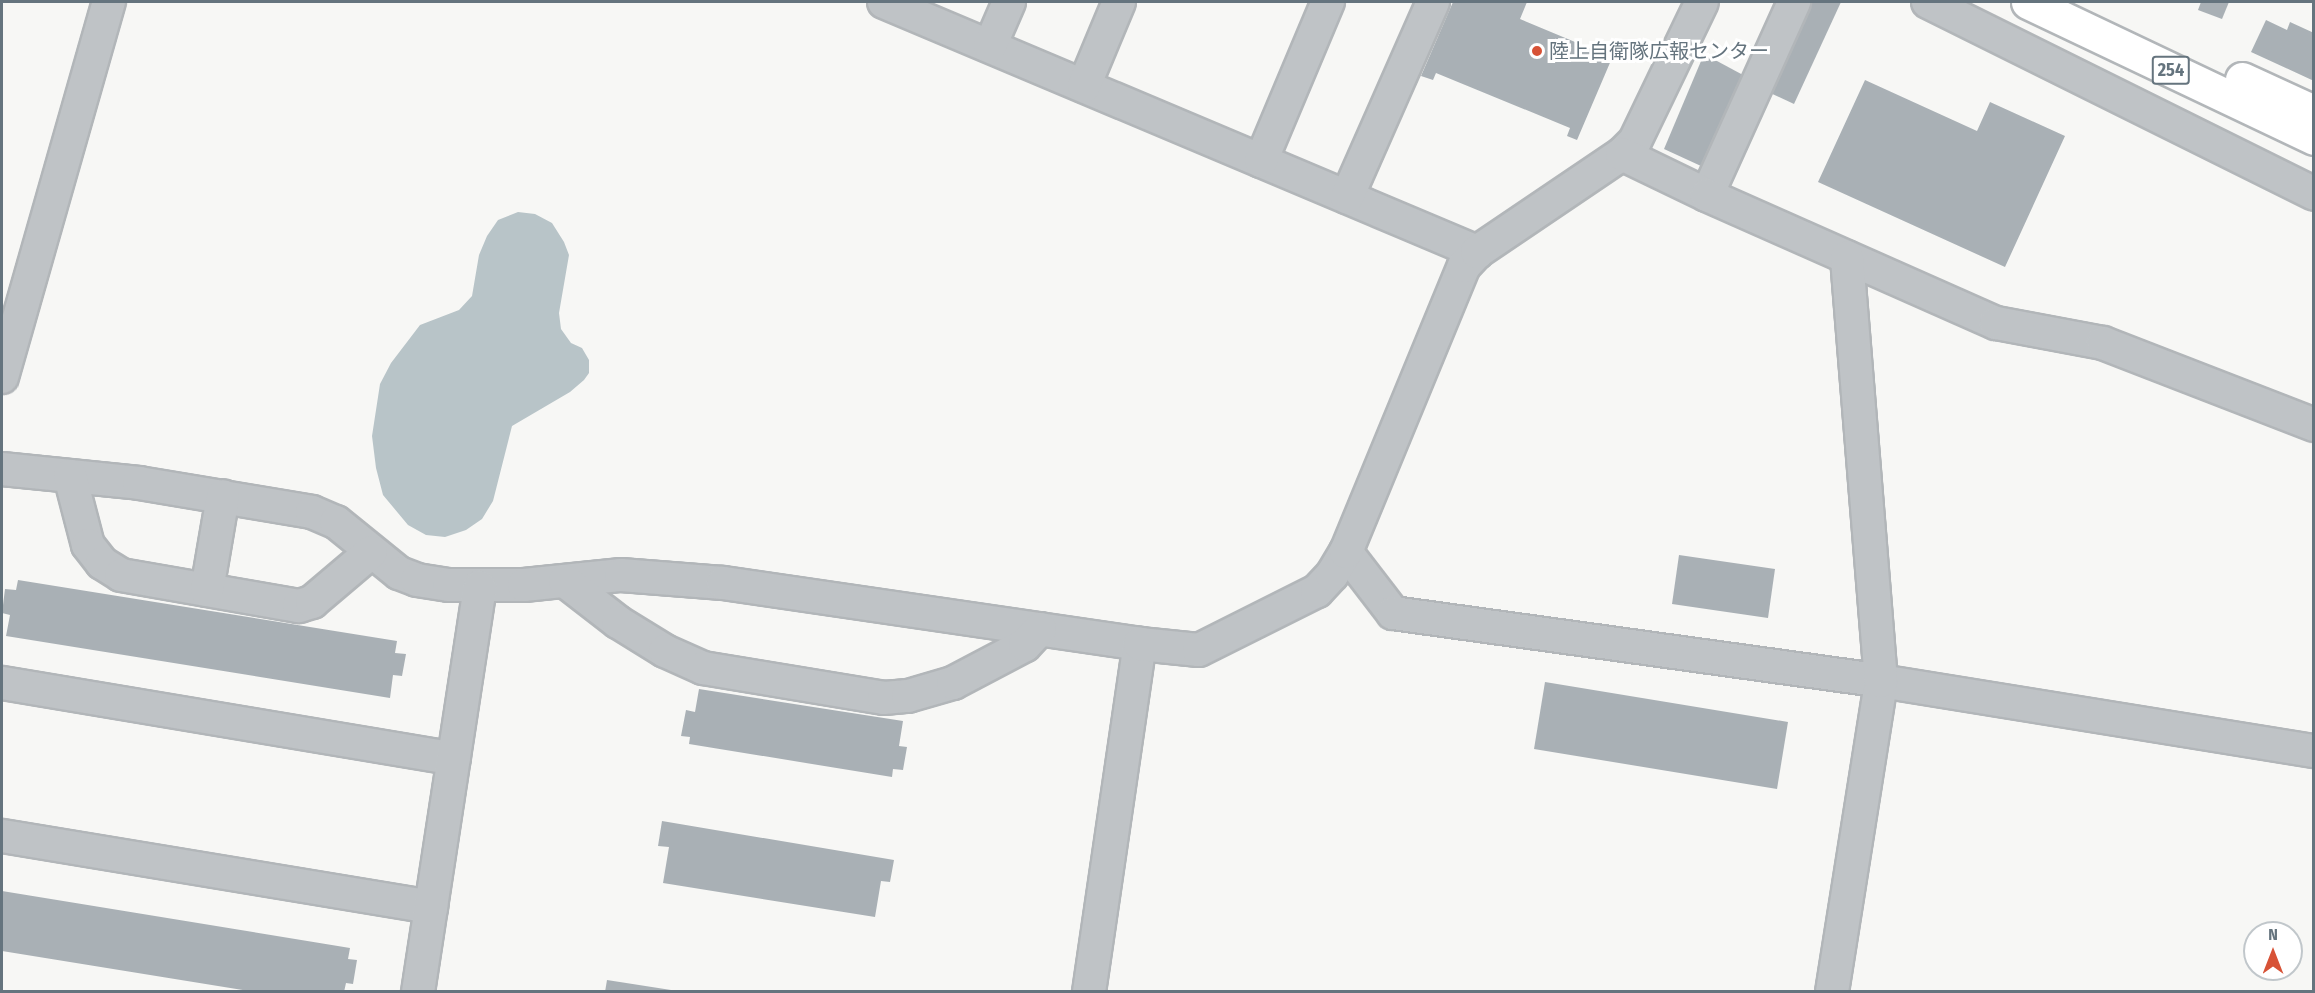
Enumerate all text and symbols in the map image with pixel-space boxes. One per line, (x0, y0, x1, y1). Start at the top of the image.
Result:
place label: 陸上自衛隊広報センター (1549, 39, 1769, 63)
marker: 陸上自衛隊広報センター (1530, 44, 1544, 58)
road number: 254 (2152, 55, 2190, 85)
north arrow (2243, 921, 2303, 981)
text: N (2268, 925, 2278, 944)

